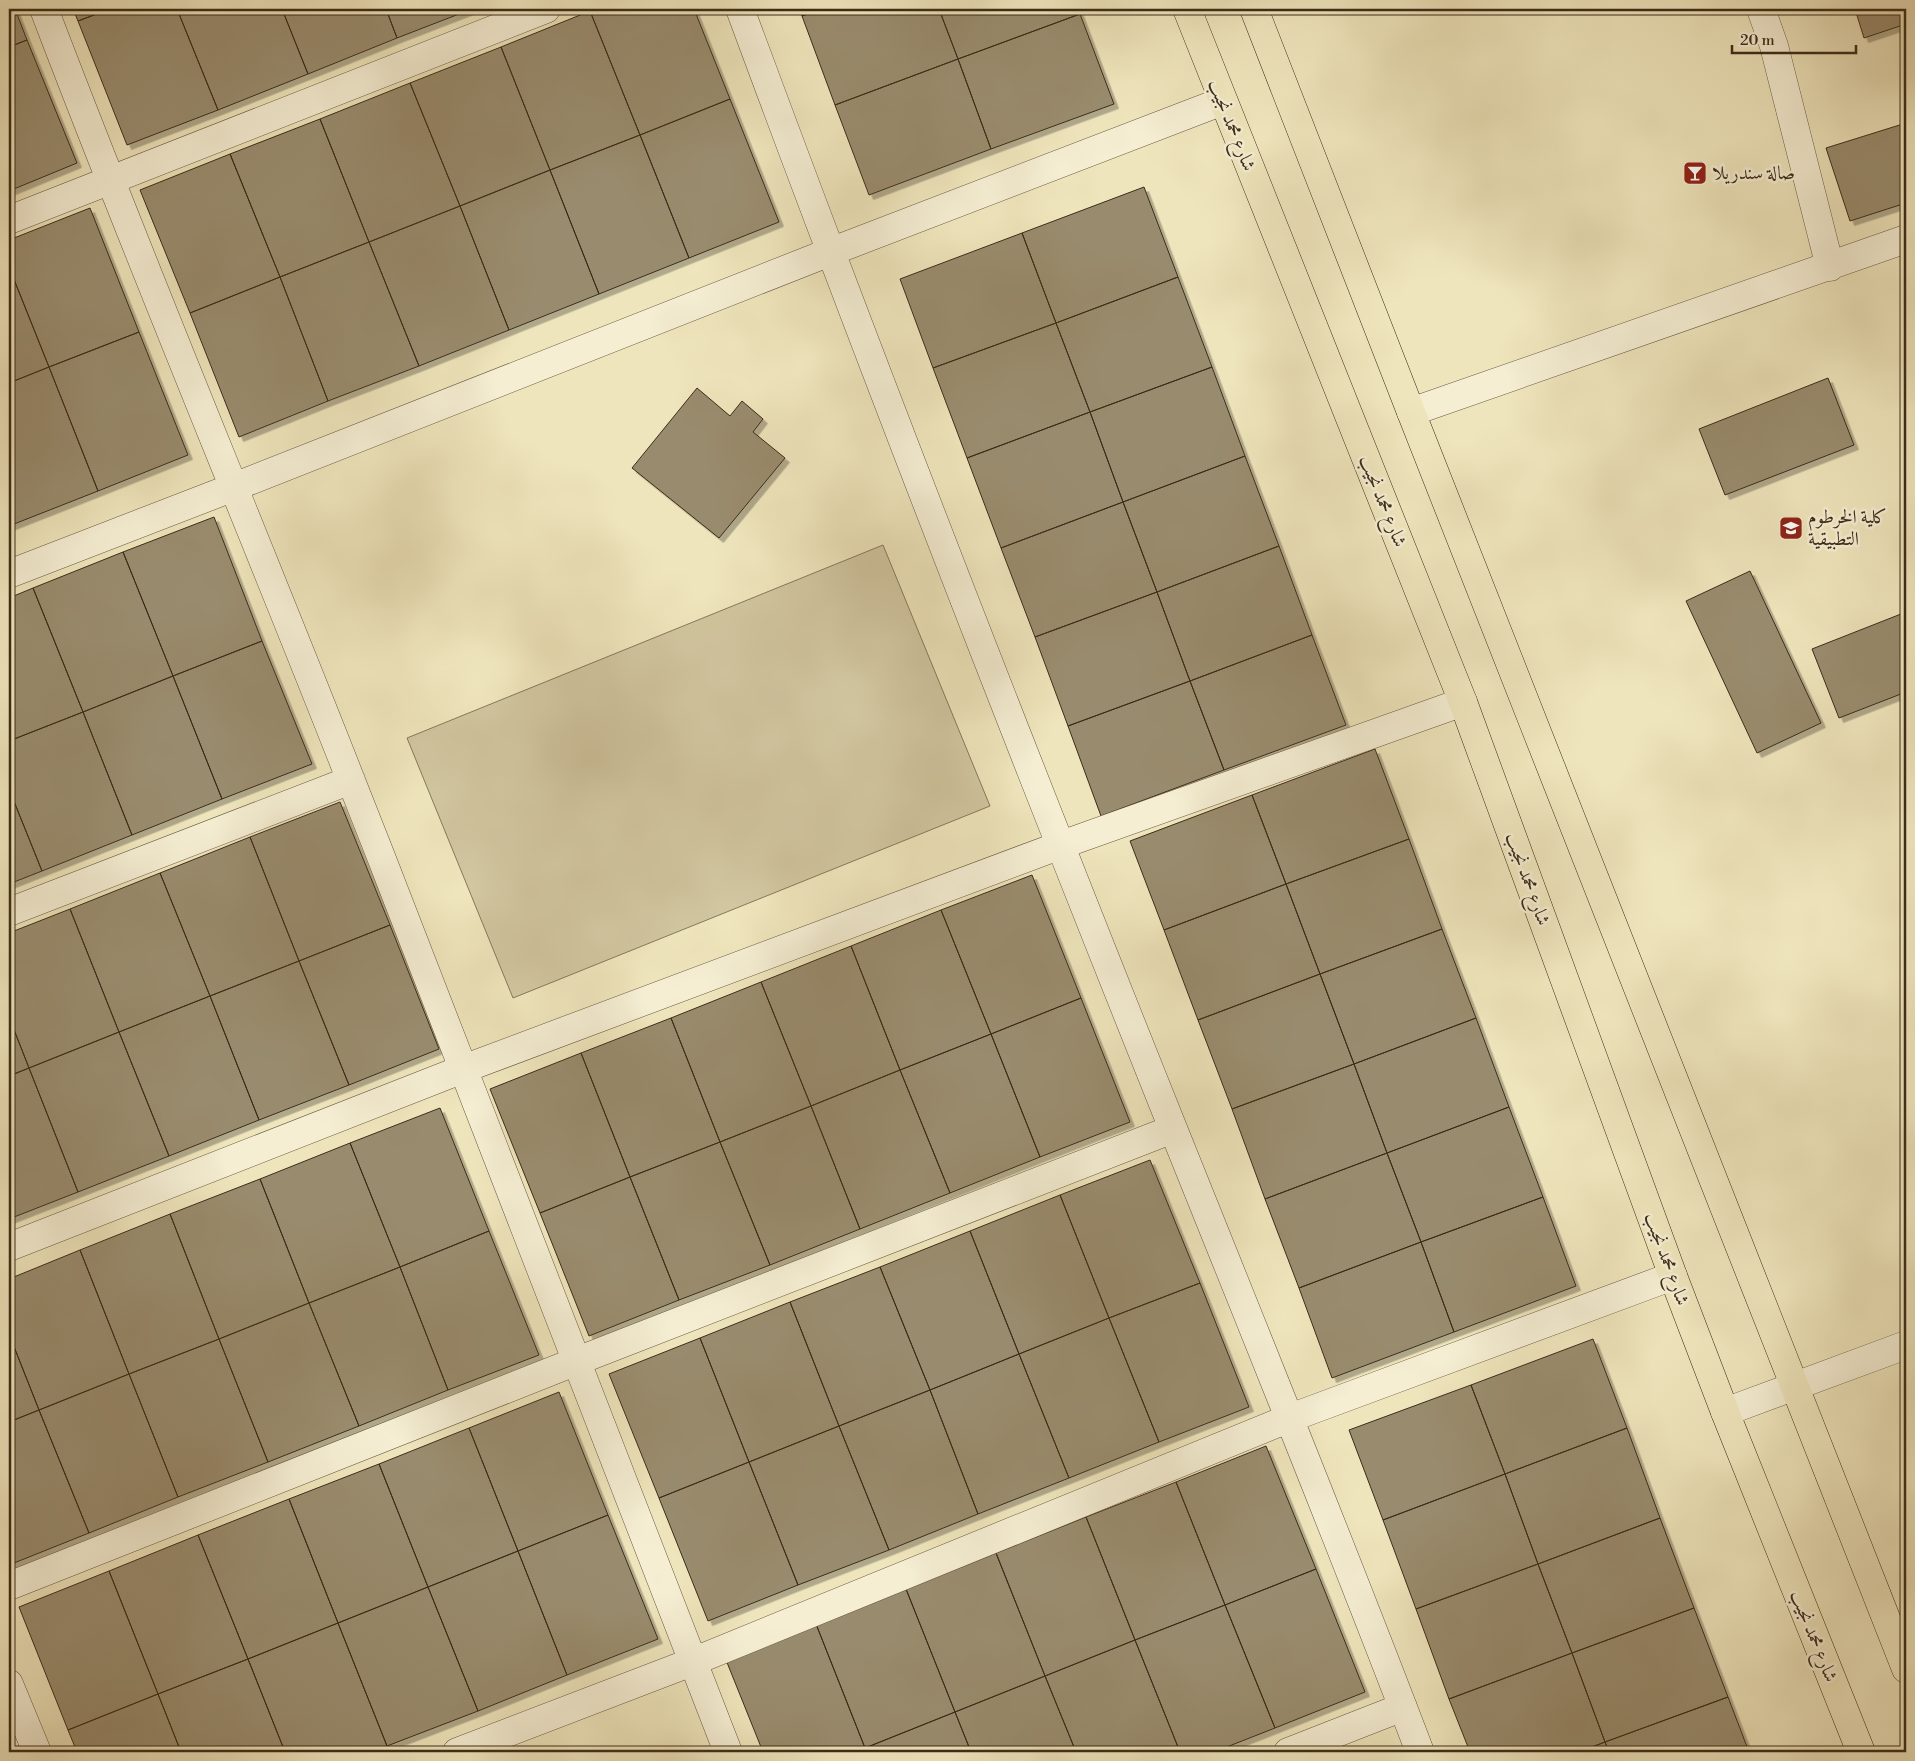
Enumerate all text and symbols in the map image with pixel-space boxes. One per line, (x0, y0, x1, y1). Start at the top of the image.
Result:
scale bar (1732, 22, 1856, 54)
text: 20 m (1740, 31, 1775, 50)
street label: شارع محمد نجيب (1200, 75, 1261, 176)
bar icon: صالة سندريلا (1682, 160, 1708, 186)
place label: صالة سندريلا (1712, 161, 1795, 185)
street label: شارع محمد نجيب (1351, 451, 1412, 552)
place label: كلية الخرطوم التطبيقية (1808, 505, 1887, 551)
school or university icon: كلية الخرطوم التطبيقية (1778, 515, 1804, 541)
street label: شارع محمد نجيب (1497, 829, 1556, 930)
street label: شارع محمد نجيب (1636, 1209, 1695, 1310)
street label: شارع محمد نجيب (1782, 1586, 1843, 1687)

